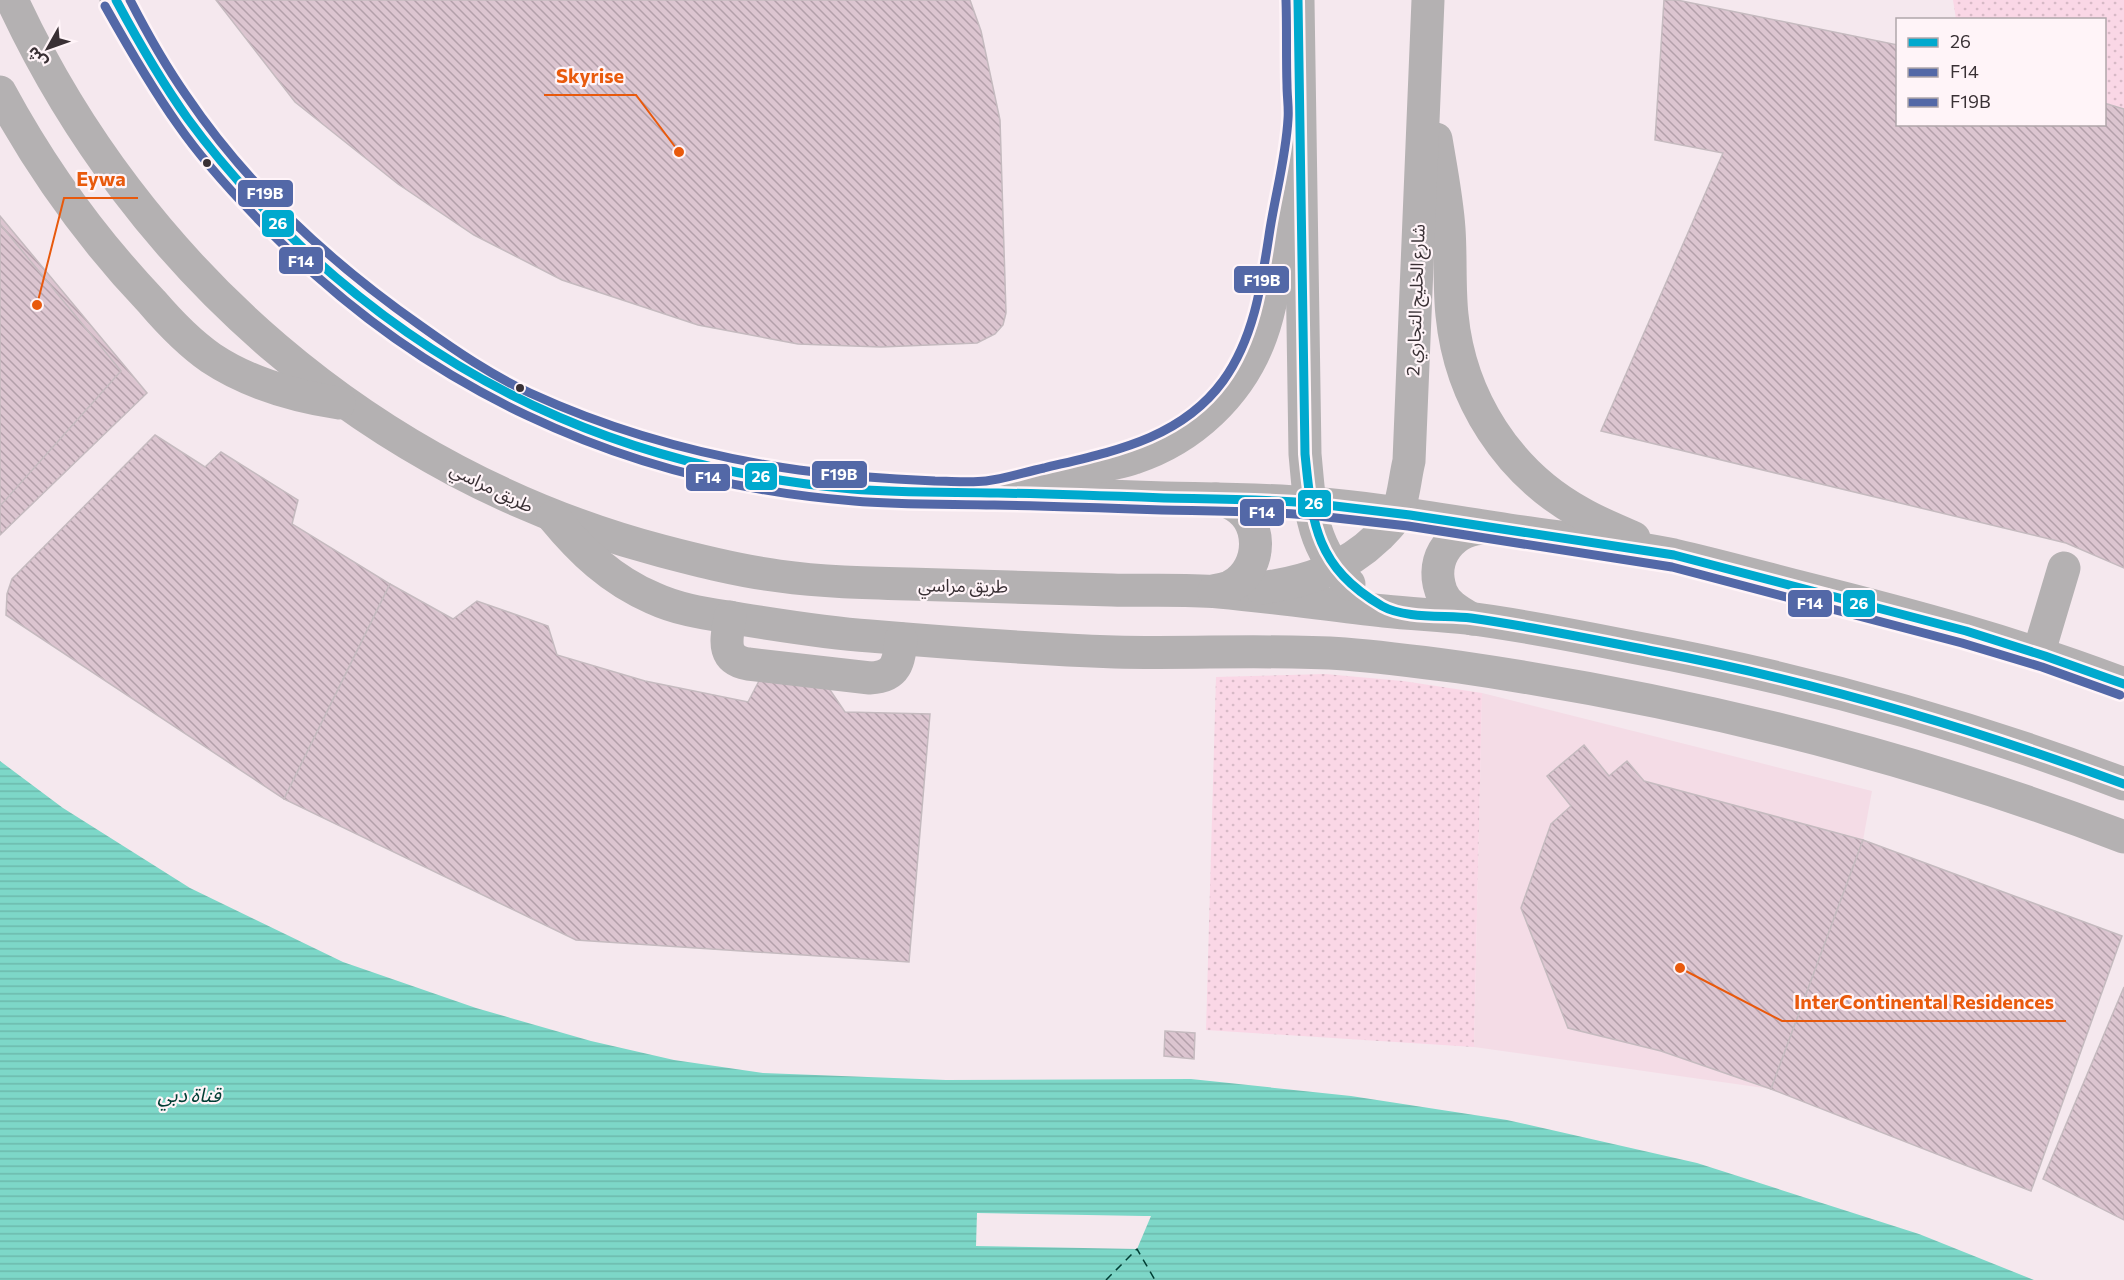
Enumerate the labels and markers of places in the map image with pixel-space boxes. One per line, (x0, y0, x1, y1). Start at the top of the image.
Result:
callout: Skyrise (544, 57, 636, 95)
unlabelled marker (201, 157, 213, 169)
callout: Eywa (64, 160, 138, 198)
unlabelled marker (514, 382, 526, 394)
callout: InterContinental Residences (1782, 983, 2066, 1021)

